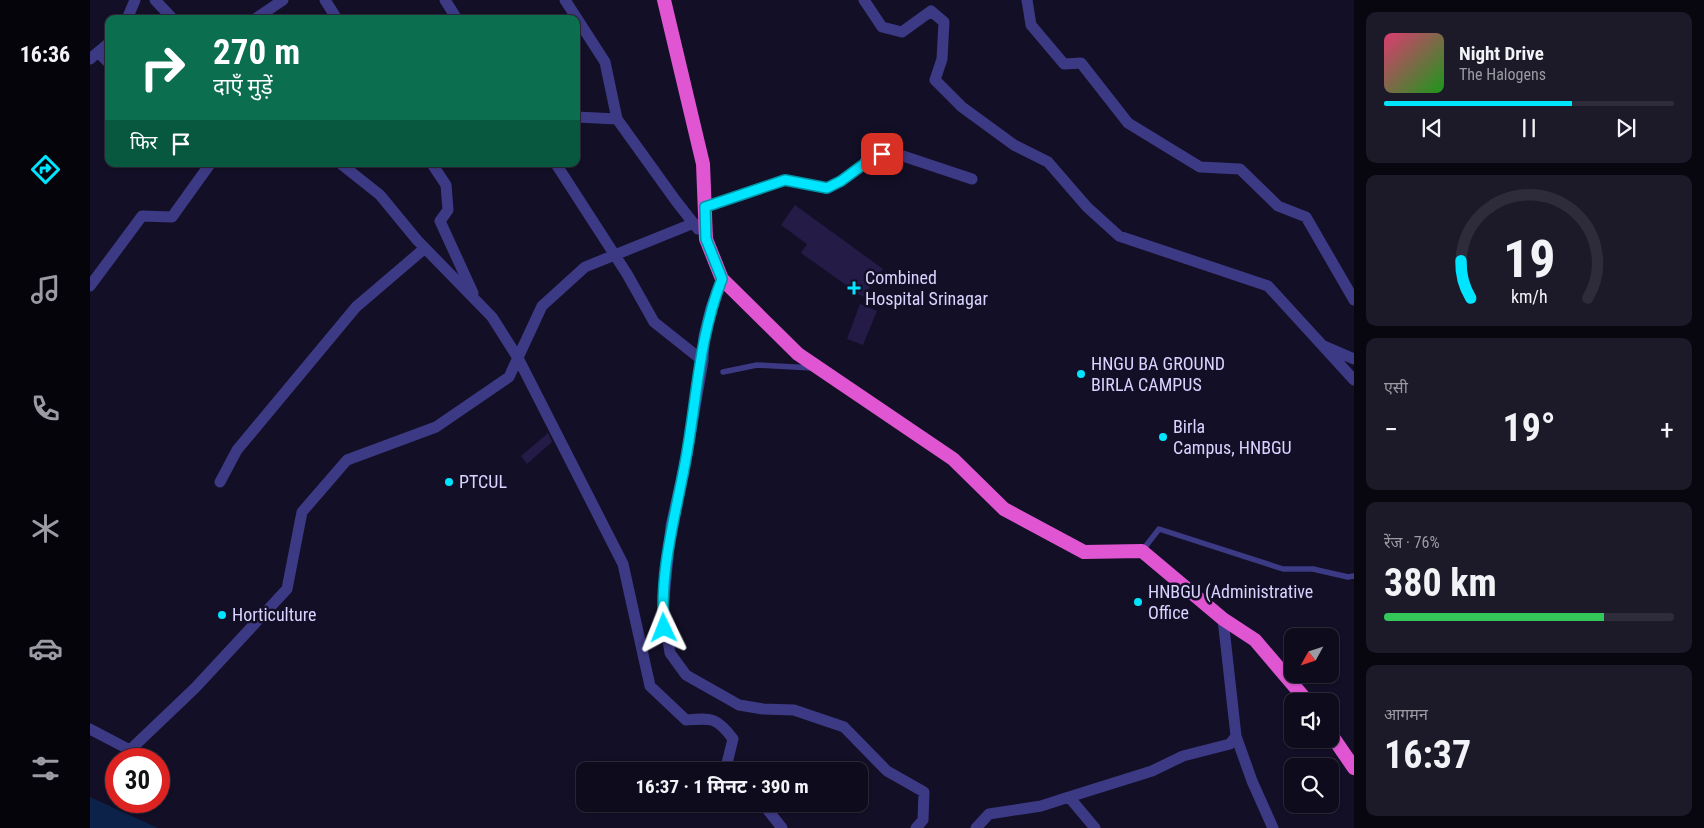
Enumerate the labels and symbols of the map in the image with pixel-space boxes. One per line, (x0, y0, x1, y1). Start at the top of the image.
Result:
pin (861, 133, 903, 175)
place label: Combined Hospital Srinagar (865, 267, 988, 309)
marker: Combined Hospital Srinagar (847, 281, 861, 295)
place label: HNGU BA GROUND BIRLA CAMPUS (1091, 353, 1225, 395)
marker: HNGU BA GROUND BIRLA CAMPUS (1075, 368, 1087, 380)
place label: Birla Campus, HNBGU (1173, 416, 1292, 458)
marker: Birla Campus, HNBGU (1157, 431, 1169, 443)
place label: PTCUL (459, 471, 507, 492)
marker: PTCUL (443, 476, 455, 488)
place label: HNBGU (Administrative Office (1148, 581, 1313, 623)
marker: HNBGU (Administrative Office (1132, 596, 1144, 608)
position arrow (637, 601, 689, 653)
place label: Horticulture (232, 604, 317, 625)
marker: Horticulture (216, 609, 228, 621)
north arrow (1284, 628, 1339, 682)
speed limit sign: 30 (105, 748, 170, 813)

